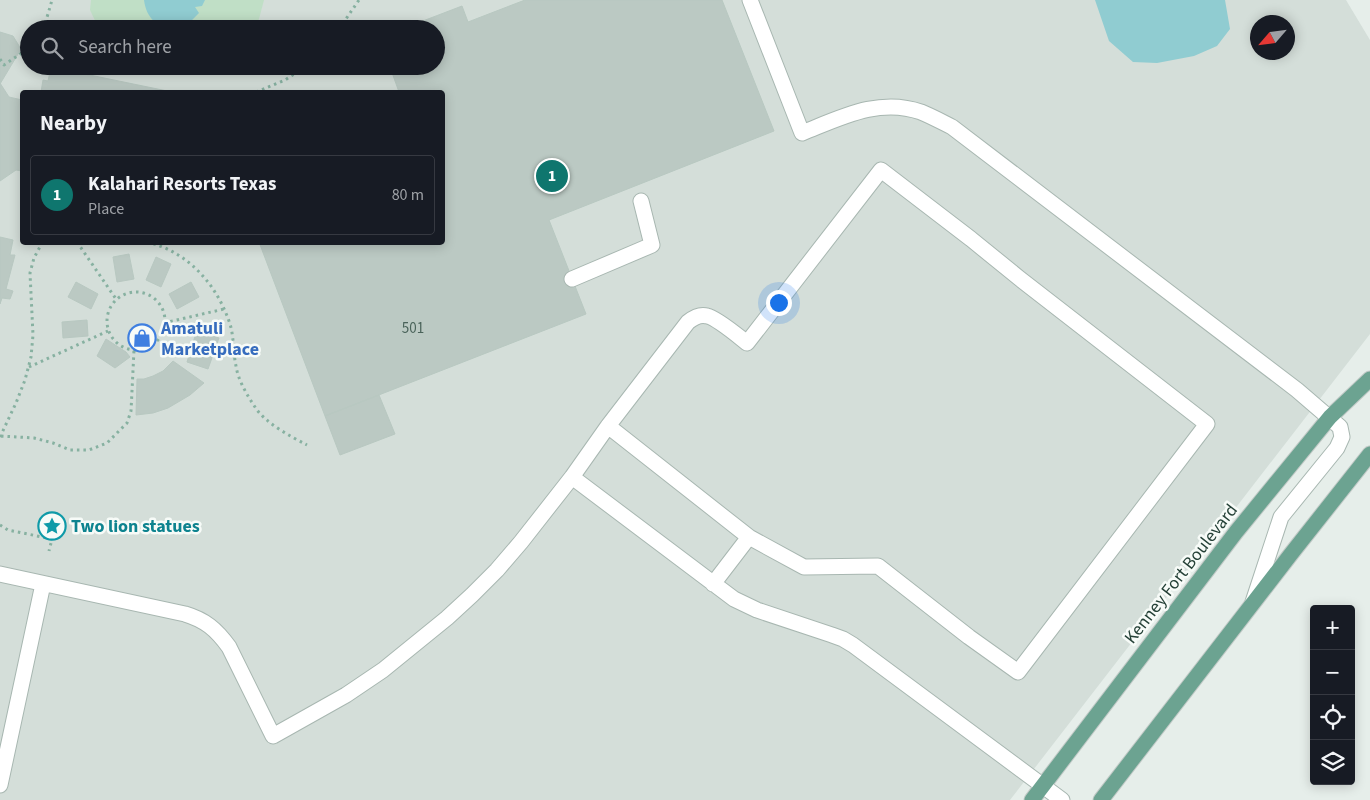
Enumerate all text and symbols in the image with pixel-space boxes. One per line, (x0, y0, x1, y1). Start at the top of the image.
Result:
north arrow (1250, 15, 1295, 60)
search box (20, 20, 445, 75)
icon: search (38, 34, 66, 62)
text: Search here (78, 34, 172, 61)
text: Nearby (40, 108, 107, 138)
pin: 1 (536, 157, 568, 195)
text: Kalahari Resorts Texas (88, 171, 276, 198)
text: 1 (53, 184, 61, 206)
text: 80 m (392, 184, 424, 206)
text: Place (88, 198, 124, 220)
your location (766, 290, 792, 316)
place label: Amatuli Marketplace (160, 316, 259, 362)
house number: 501 (402, 318, 424, 339)
shop icon: Amatuli Marketplace (127, 323, 157, 353)
street label: Kenney Fort Boulevard (1118, 499, 1244, 649)
place icon: Two lion statues (37, 511, 67, 541)
place label: Two lion statues (71, 514, 200, 539)
map controls (1310, 605, 1355, 785)
button: + (1310, 605, 1355, 650)
button: − (1310, 650, 1355, 695)
button: locate (1310, 695, 1355, 740)
button: layers (1310, 740, 1355, 785)

